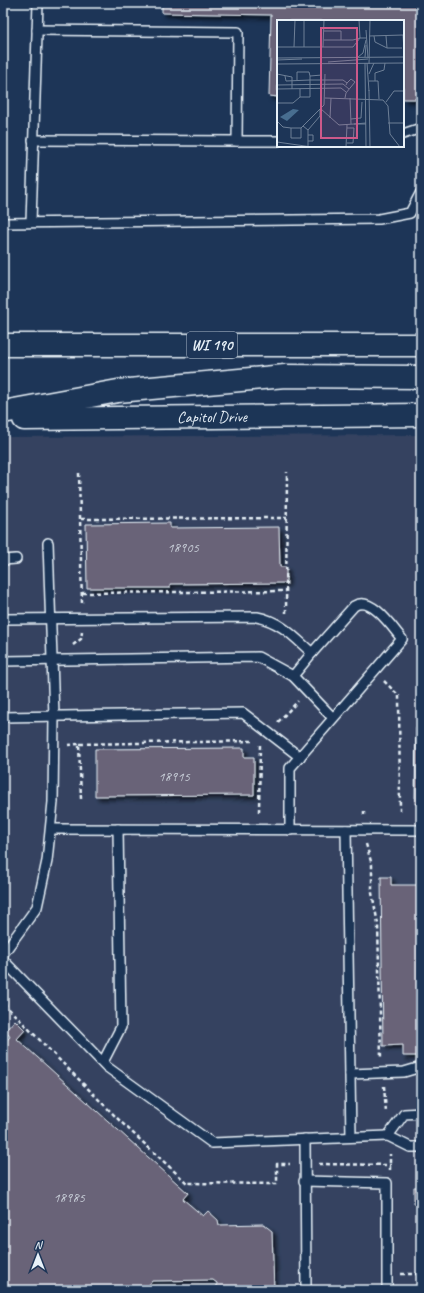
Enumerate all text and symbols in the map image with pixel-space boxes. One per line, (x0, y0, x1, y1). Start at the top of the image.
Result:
inset map (277, 20, 404, 147)
road number: WI 190 (187, 332, 237, 358)
street label: Capitol Drive (177, 407, 249, 427)
house number: 18905 (167, 539, 199, 556)
house number: 18915 (158, 768, 190, 785)
house number: 18985 (53, 1189, 85, 1206)
north arrow (18, 1235, 58, 1275)
text: N (35, 1238, 44, 1252)

